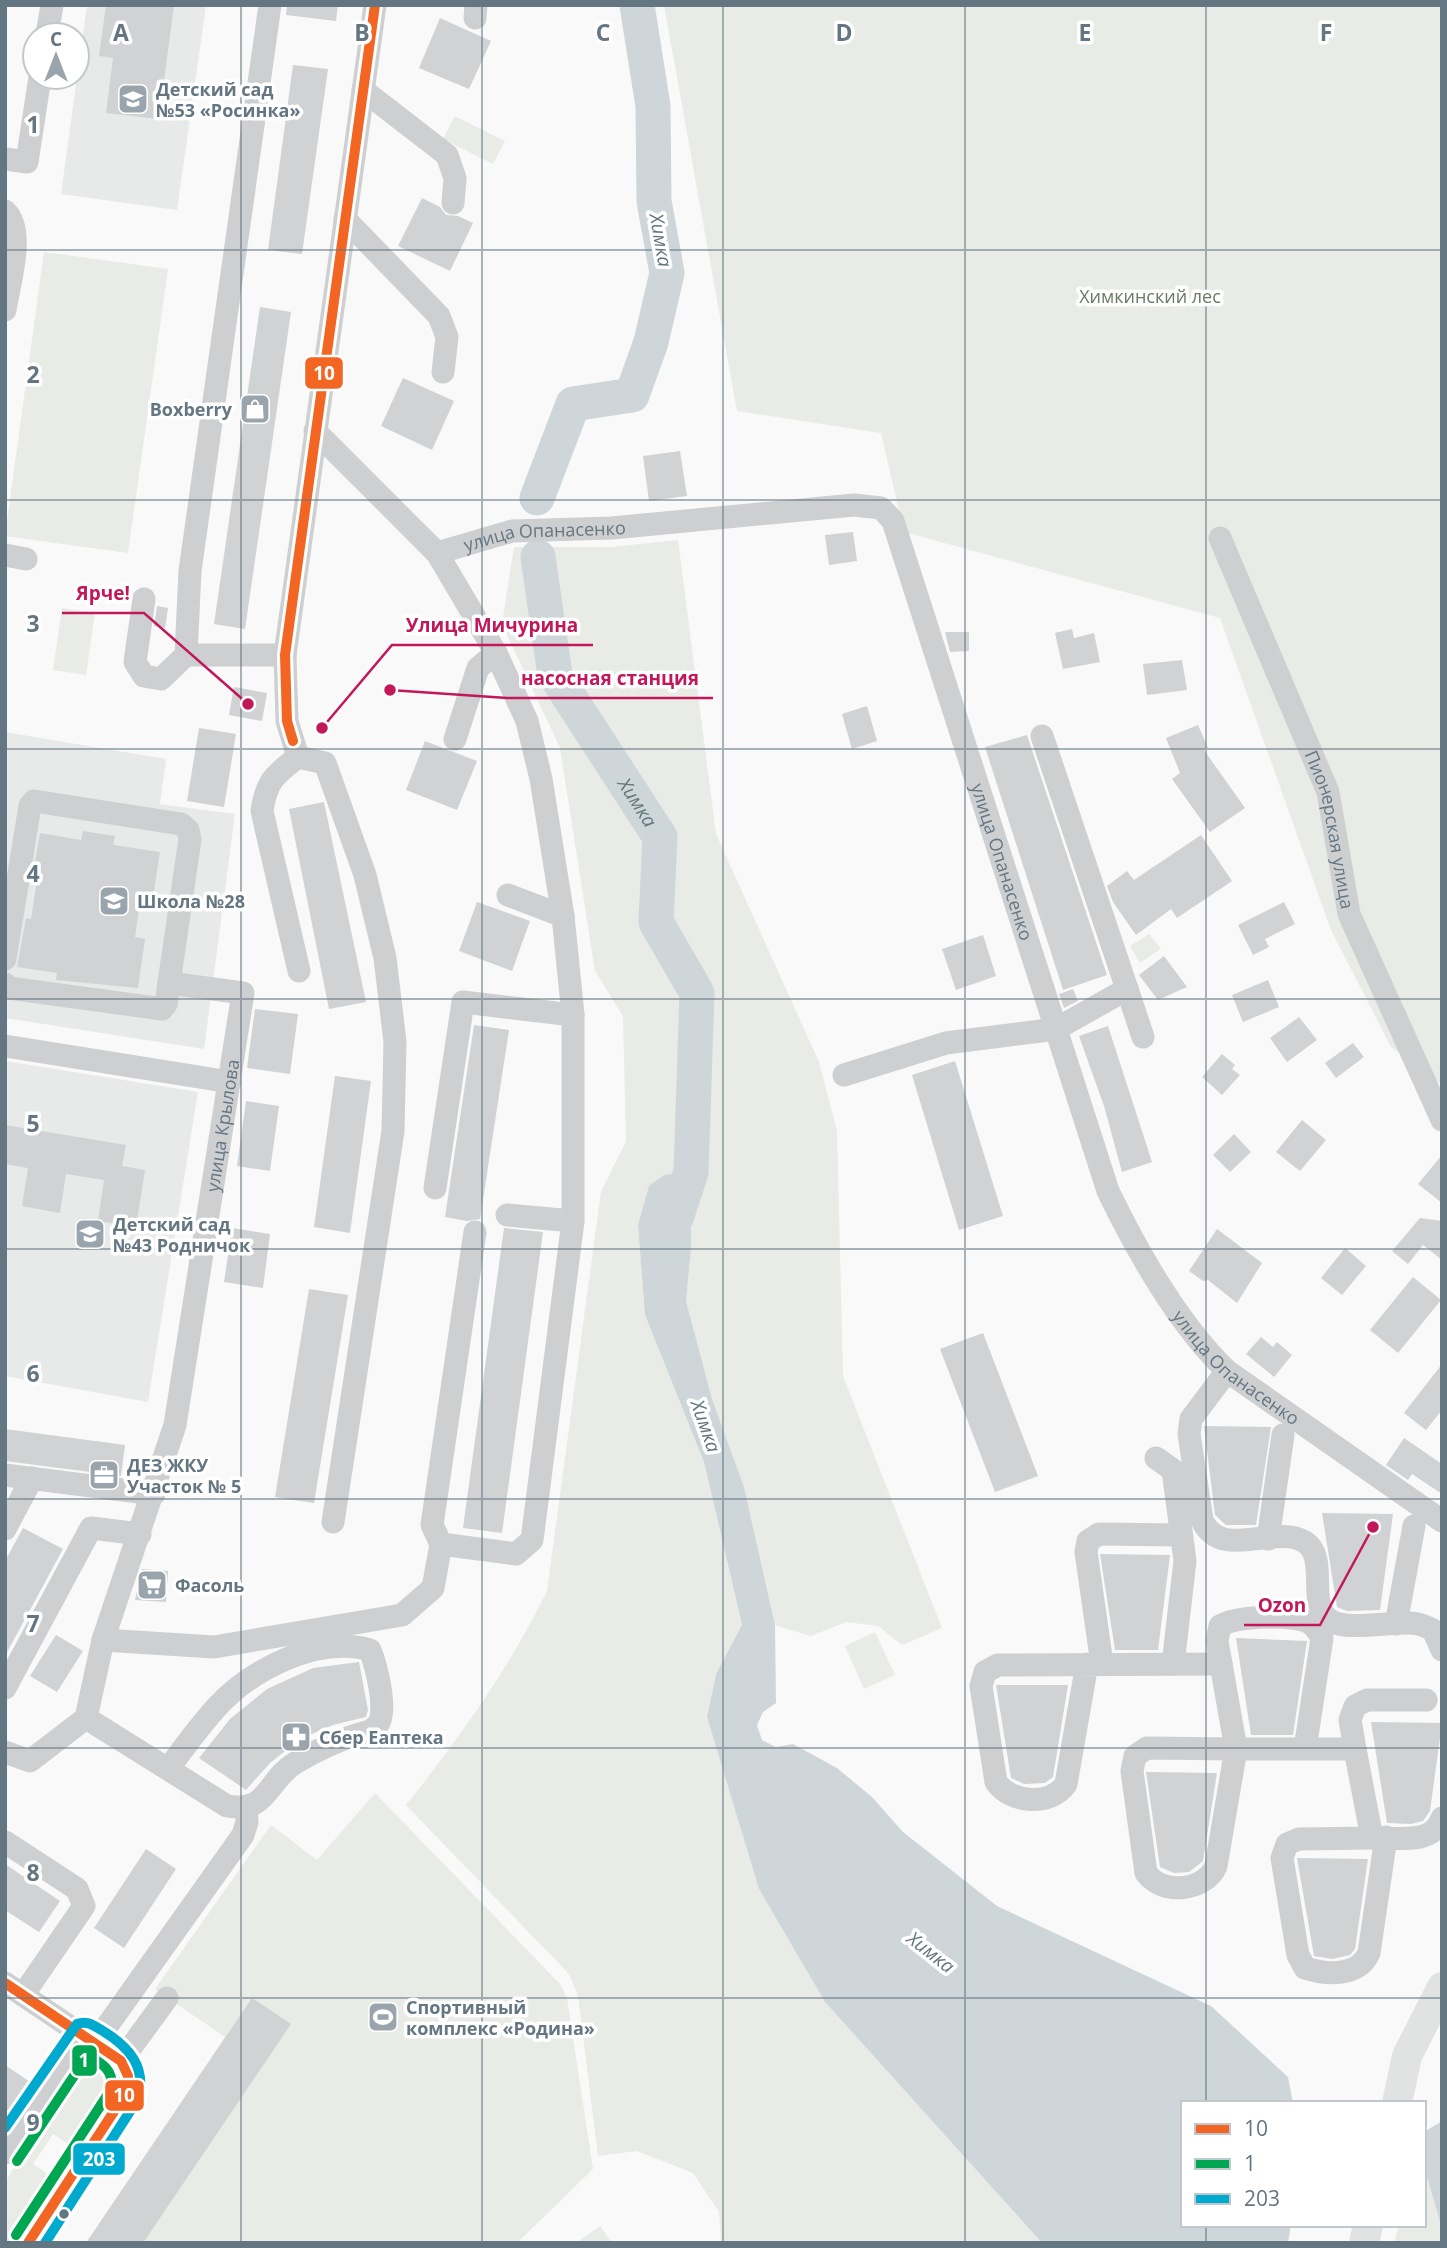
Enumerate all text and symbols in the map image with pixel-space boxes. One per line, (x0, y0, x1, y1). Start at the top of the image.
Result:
text: A (113, 16, 129, 48)
text: B (354, 16, 370, 48)
text: C (596, 16, 610, 48)
text: D (835, 16, 853, 48)
text: E (1079, 16, 1091, 48)
text: F (1320, 16, 1332, 48)
north arrow (21, 21, 91, 91)
text: С (50, 26, 62, 52)
place label: Детский сад №53 «Росинка» (156, 77, 301, 122)
school or university icon: Детский сад №53 «Росинка» (116, 82, 150, 116)
text: 1 (26, 108, 40, 140)
water label: Химка (643, 210, 679, 269)
park label: Химкинский лес (1079, 284, 1221, 308)
line badge: 10 (304, 356, 344, 390)
text: 2 (26, 358, 40, 390)
text: 10 (313, 360, 335, 386)
shop icon: Boxberry (238, 392, 272, 426)
place label: Boxberry (150, 397, 233, 421)
street label: улица Опанасенко (461, 515, 627, 557)
callout: Ярче! (62, 573, 144, 613)
text: Ярче! (75, 580, 130, 606)
callout: Улица Мичурина (392, 605, 593, 645)
text: 3 (26, 607, 40, 639)
text: Улица Мичурина (406, 612, 578, 638)
callout: насосная станция (507, 658, 713, 698)
text: насосная станция (521, 665, 699, 691)
street label: Пионерская улица (1300, 747, 1360, 911)
water label: Химка (611, 772, 663, 832)
street label: улица Опанасенко (966, 780, 1039, 943)
text: 4 (26, 857, 40, 889)
school or university icon: Школа №28 (97, 884, 131, 918)
place label: Школа №28 (137, 889, 245, 913)
street label: улица Крылова (200, 1057, 244, 1194)
text: 5 (26, 1107, 40, 1139)
place label: Детский сад №43 Родничок (113, 1212, 251, 1257)
school or university icon: Детский сад №43 Родничок (73, 1217, 107, 1251)
street label: улица Опанасенко (1167, 1305, 1305, 1430)
text: 6 (26, 1357, 40, 1389)
water label: Химка (685, 1395, 727, 1456)
place label: ДЕЗ ЖКУ Участок № 5 (127, 1453, 241, 1498)
office icon: ДЕЗ ЖКУ Участок № 5 (87, 1458, 121, 1492)
supermarket icon: Фасоль (135, 1568, 169, 1602)
place label: Фасоль (175, 1573, 244, 1597)
callout: Ozon (1244, 1585, 1320, 1625)
text: Ozon (1258, 1592, 1306, 1618)
text: 7 (26, 1607, 40, 1639)
pharmacy icon: Сбер Еаптека (279, 1720, 313, 1754)
place label: Сбер Еаптека (319, 1725, 444, 1749)
text: 8 (26, 1856, 40, 1888)
water label: Химка (901, 1925, 960, 1979)
place label: Спортивный комплекс «Родина» (406, 1995, 595, 2040)
sports icon: Спортивный комплекс «Родина» (366, 2000, 400, 2034)
line badge: 1 (71, 2044, 98, 2077)
text: 1 (79, 2047, 89, 2073)
line badge: 10 (104, 2079, 145, 2112)
text: 10 (113, 2082, 135, 2108)
legend (1181, 2101, 1426, 2227)
text: 9 (26, 2106, 40, 2138)
text: 10 (1244, 2114, 1268, 2142)
line badge: 203 (72, 2142, 126, 2176)
text: 203 (83, 2146, 115, 2172)
text: 1 (1244, 2149, 1256, 2177)
text: 203 (1244, 2184, 1280, 2212)
unlabelled marker (57, 2207, 71, 2221)

